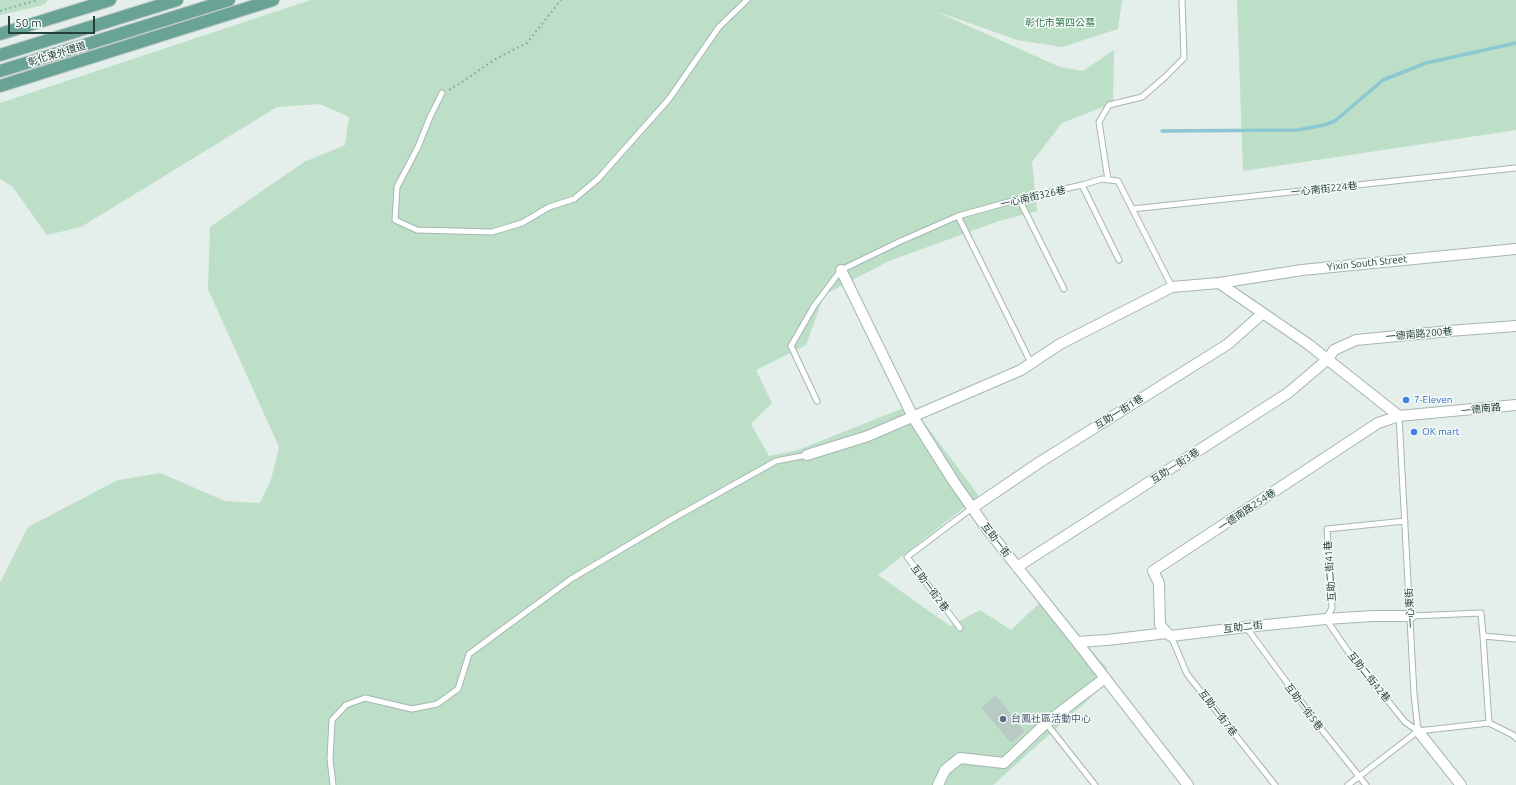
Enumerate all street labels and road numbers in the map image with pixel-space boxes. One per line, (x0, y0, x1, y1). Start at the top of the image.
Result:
street label: 彰化東外環道 (27, 39, 87, 69)
street label: 一心南街224巷 (1290, 180, 1358, 198)
street label: 一心南街326巷 (999, 184, 1067, 210)
street label: Yixin South Street (1326, 253, 1408, 273)
street label: 一德南路200巷 (1385, 325, 1453, 343)
street label: 互助一街1巷 (1092, 392, 1146, 432)
street label: 一德南路 (1460, 401, 1502, 417)
street label: 互助一街3巷 (1148, 446, 1202, 486)
street label: 一德南路254巷 (1216, 486, 1278, 534)
street label: 互助一街 (979, 521, 1013, 559)
street label: 互助二街41巷 (1322, 540, 1338, 602)
street label: 互助一街2巷 (908, 562, 952, 614)
street label: 一心東街 (1403, 588, 1417, 628)
street label: 互助二街 (1222, 619, 1264, 635)
street label: 互助二街42巷 (1345, 649, 1393, 705)
street label: 互助一街5巷 (1282, 681, 1326, 733)
street label: 互助一街7巷 (1196, 687, 1240, 739)

